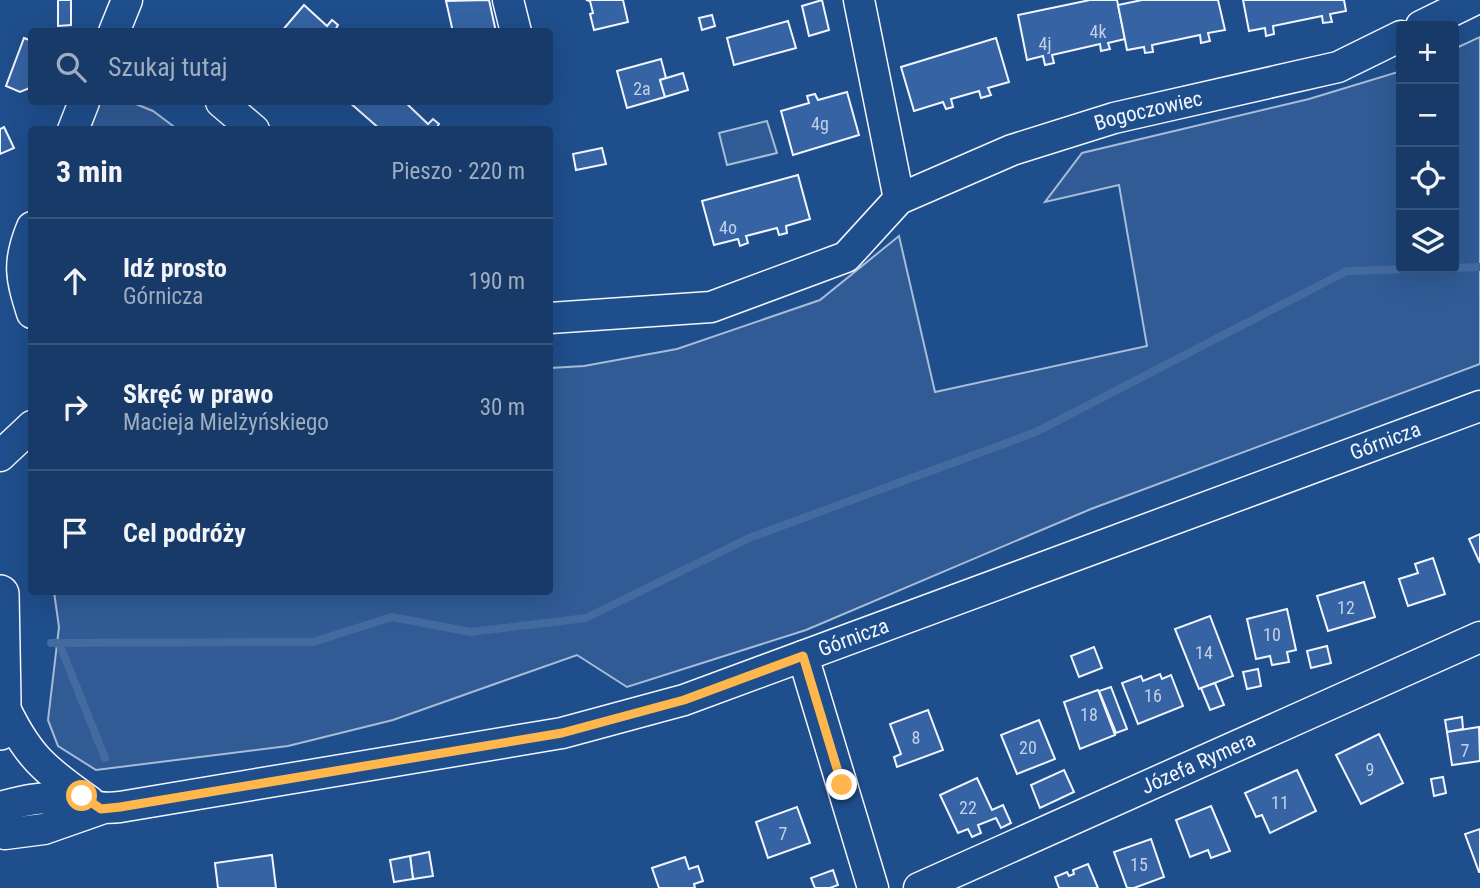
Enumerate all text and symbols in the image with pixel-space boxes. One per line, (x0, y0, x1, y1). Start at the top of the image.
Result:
house number: 4k (1090, 21, 1107, 42)
map controls (1396, 21, 1459, 273)
button: + (1396, 21, 1459, 84)
search box (28, 28, 553, 105)
house number: 4j (1039, 33, 1051, 54)
icon: search (52, 48, 90, 86)
text: Szukaj tutaj (108, 52, 228, 82)
house number: 2a (633, 78, 651, 99)
button: − (1396, 84, 1459, 147)
street label: Bogoczowiec (1091, 86, 1205, 135)
house number: 4g (811, 113, 829, 134)
button: locate (1396, 147, 1459, 210)
text: 3 min (56, 154, 123, 189)
text: Pieszo · 220 m (391, 158, 525, 185)
button: layers (1396, 210, 1459, 273)
house number: 4o (719, 217, 737, 238)
text: Idź prosto (123, 253, 227, 283)
icon: ahead (56, 262, 94, 300)
text: 190 m (468, 268, 525, 295)
text: Górnicza (123, 283, 203, 310)
text: Skręć w prawo (123, 379, 273, 409)
icon: right (56, 388, 94, 426)
text: 30 m (480, 394, 525, 421)
text: Macieja Mielżyńskiego (123, 409, 329, 436)
street label: Górnicza (1347, 417, 1424, 465)
icon: arrive (56, 514, 94, 552)
text: Cel podróży (123, 518, 246, 548)
house number: 12 (1337, 597, 1355, 618)
street label: Górnicza (815, 613, 892, 661)
house number: 10 (1263, 624, 1281, 645)
house number: 14 (1195, 642, 1213, 663)
house number: 16 (1144, 685, 1162, 706)
house number: 18 (1080, 704, 1098, 725)
house number: 8 (912, 727, 920, 748)
street label: Józefa Rymera (1137, 727, 1259, 799)
house number: 20 (1019, 737, 1037, 758)
house number: 7 (1461, 740, 1470, 761)
house number: 9 (1366, 759, 1374, 780)
route end (826, 769, 857, 800)
route start (66, 780, 97, 811)
house number: 11 (1271, 792, 1289, 813)
house number: 22 (959, 797, 977, 818)
house number: 7 (779, 823, 788, 844)
house number: 15 (1130, 854, 1148, 875)

